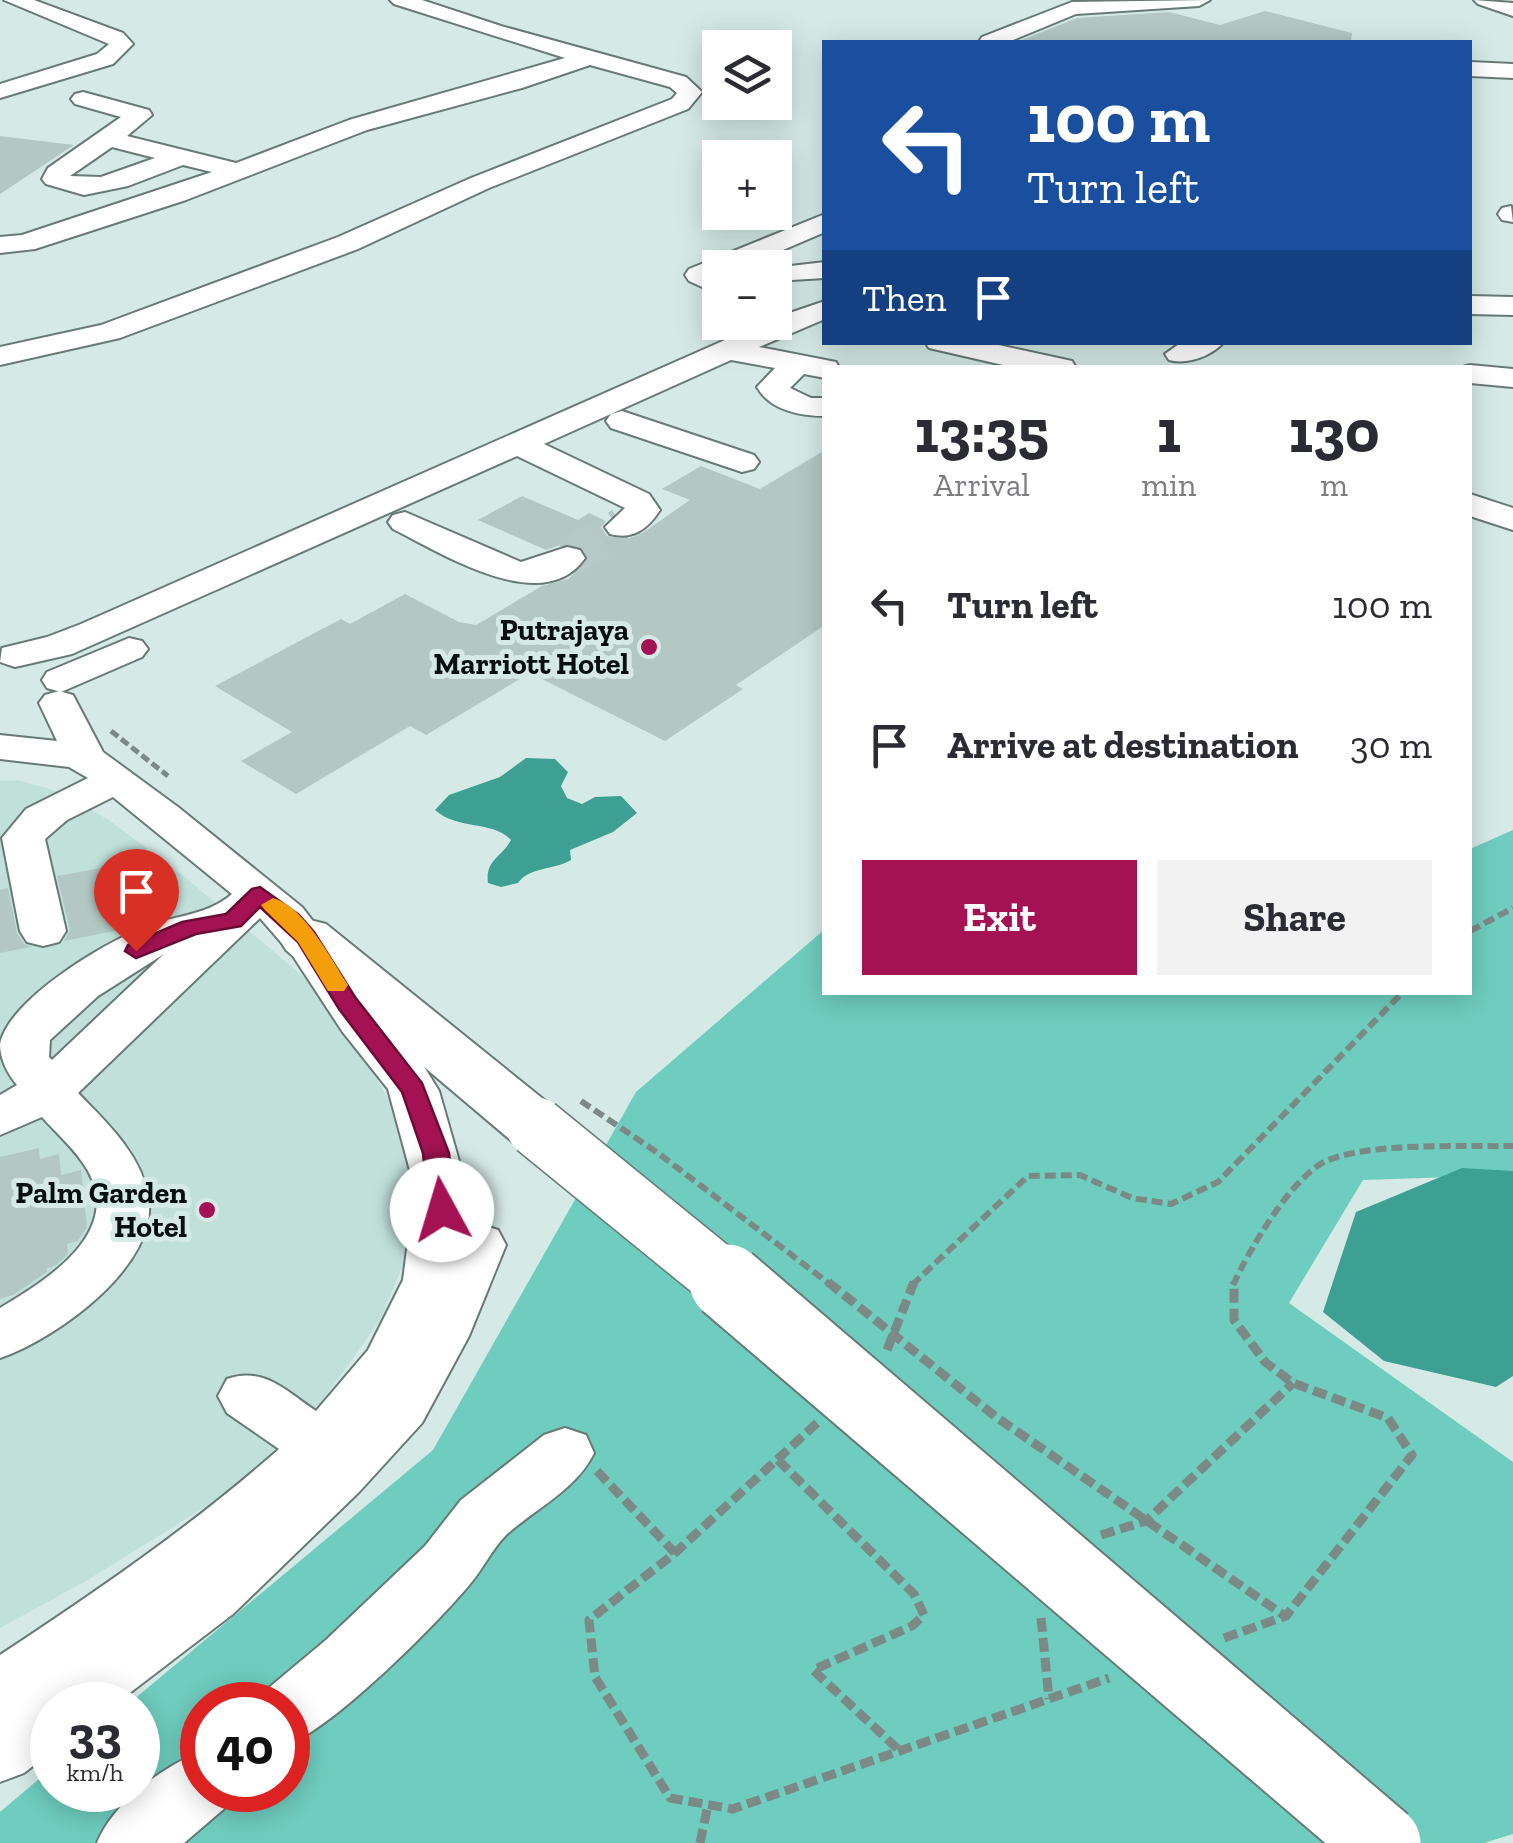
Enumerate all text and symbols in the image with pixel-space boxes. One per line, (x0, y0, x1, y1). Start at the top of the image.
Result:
map controls (702, 30, 792, 340)
button: layers (702, 30, 792, 120)
text: 100 m (1027, 76, 1210, 160)
icon: left (862, 80, 992, 210)
button: + (702, 140, 792, 230)
text: Turn left (1027, 161, 1199, 215)
button: − (702, 250, 792, 340)
icon: arrive (966, 270, 1021, 325)
text: Then (862, 275, 946, 321)
text: 13:35 (914, 395, 1049, 467)
text: 1 (1157, 395, 1181, 467)
text: 130 (1289, 395, 1380, 467)
text: Arrival (933, 466, 1030, 504)
text: min (1141, 466, 1196, 504)
text: m (1320, 466, 1348, 504)
icon: left (862, 578, 917, 633)
text: Turn left (947, 582, 1098, 628)
text: 100 m (1332, 582, 1432, 628)
place label: Putrajaya Marriott Hotel (434, 612, 629, 682)
marker: Putrajaya Marriott Hotel (638, 636, 660, 658)
icon: arrive (862, 718, 917, 773)
text: Arrive at destination (947, 722, 1298, 768)
text: 30 m (1350, 722, 1432, 768)
pin (94, 849, 179, 952)
button: Exit (862, 860, 1137, 975)
button: Share (1157, 860, 1432, 975)
icon: arrive (109, 864, 164, 919)
position arrow (390, 1158, 494, 1262)
place label: Palm Garden Hotel (15, 1175, 187, 1245)
marker: Palm Garden Hotel (196, 1199, 218, 1221)
speed limit sign: 40 (180, 1682, 310, 1812)
text: 33 (68, 1705, 122, 1765)
text: km/h (66, 1757, 124, 1787)

